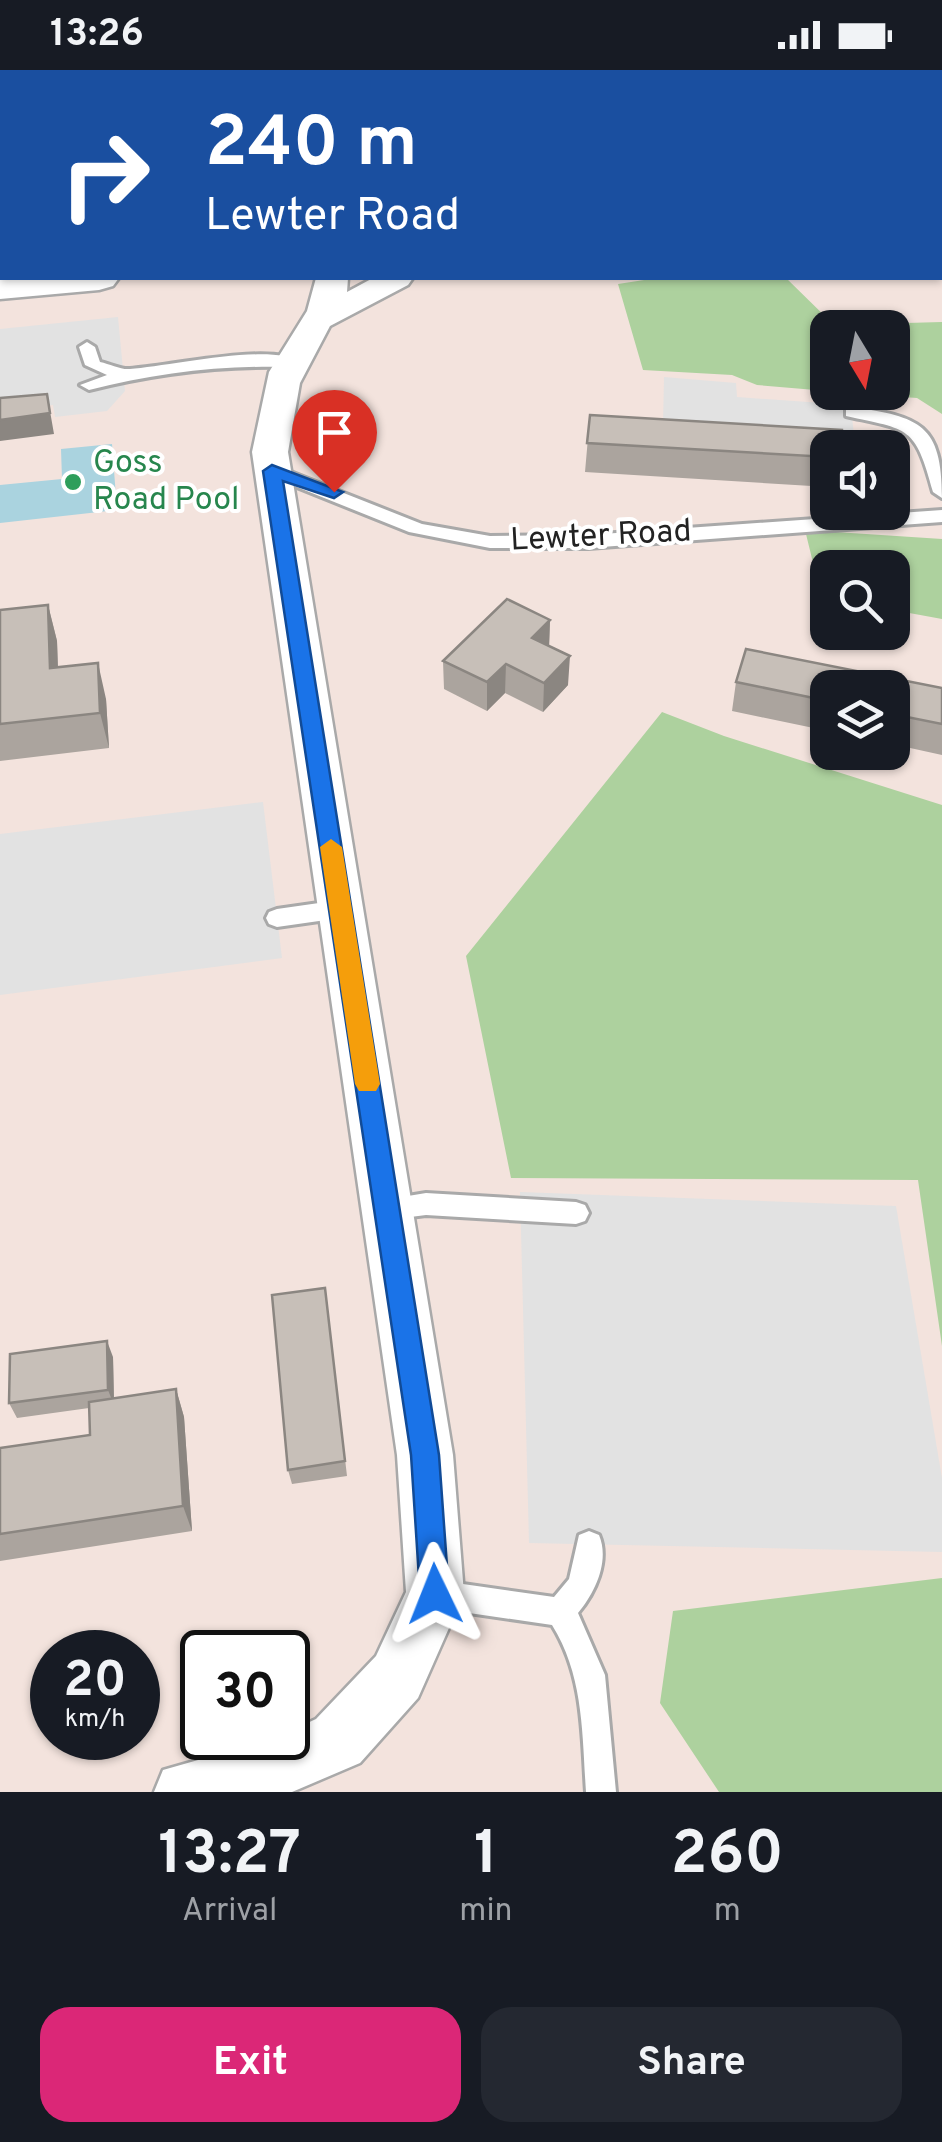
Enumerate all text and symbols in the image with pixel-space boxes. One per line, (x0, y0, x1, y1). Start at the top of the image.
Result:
text: 13:26 (50, 11, 144, 60)
text: 240 m (205, 102, 418, 191)
icon: right (40, 110, 170, 240)
text: Lewter Road (205, 189, 460, 246)
north arrow (810, 310, 910, 410)
map controls (810, 310, 910, 770)
pin (292, 390, 377, 493)
icon: arrive (307, 405, 362, 460)
button: sound (810, 430, 910, 530)
place label: Goss Road Pool (93, 444, 239, 521)
marker: Goss Road Pool (62, 471, 84, 493)
street label: Lewter Road (509, 512, 693, 562)
button: search (810, 550, 910, 650)
button: layers (810, 670, 910, 770)
position arrow (383, 1542, 487, 1646)
speed limit sign: 30 (180, 1630, 310, 1760)
text: 20 (63, 1651, 127, 1714)
text: km/h (65, 1704, 125, 1736)
text: 13:27 (158, 1819, 301, 1895)
text: 1 (474, 1819, 498, 1895)
text: 260 (671, 1819, 784, 1895)
text: Arrival (182, 1892, 277, 1932)
text: min (459, 1892, 513, 1932)
text: m (714, 1892, 741, 1932)
button: Exit (40, 2007, 461, 2122)
button: Share (481, 2007, 902, 2122)

